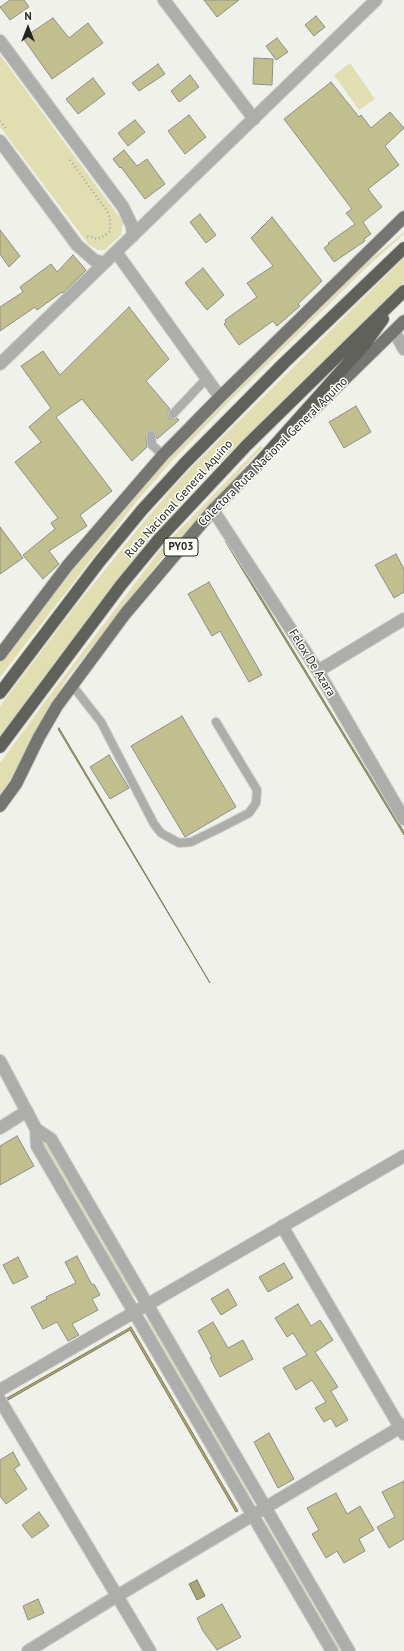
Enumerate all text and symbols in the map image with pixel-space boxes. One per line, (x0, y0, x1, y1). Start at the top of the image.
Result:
north arrow (8, 8, 48, 48)
text: N (24, 9, 32, 23)
street label: Colectora Ruta Nacional General Aquino (195, 374, 351, 530)
street label: Ruta Nacional General Aquino (122, 437, 236, 561)
road number: PY03 (164, 538, 198, 556)
street label: Felox De Azara (286, 627, 338, 699)

